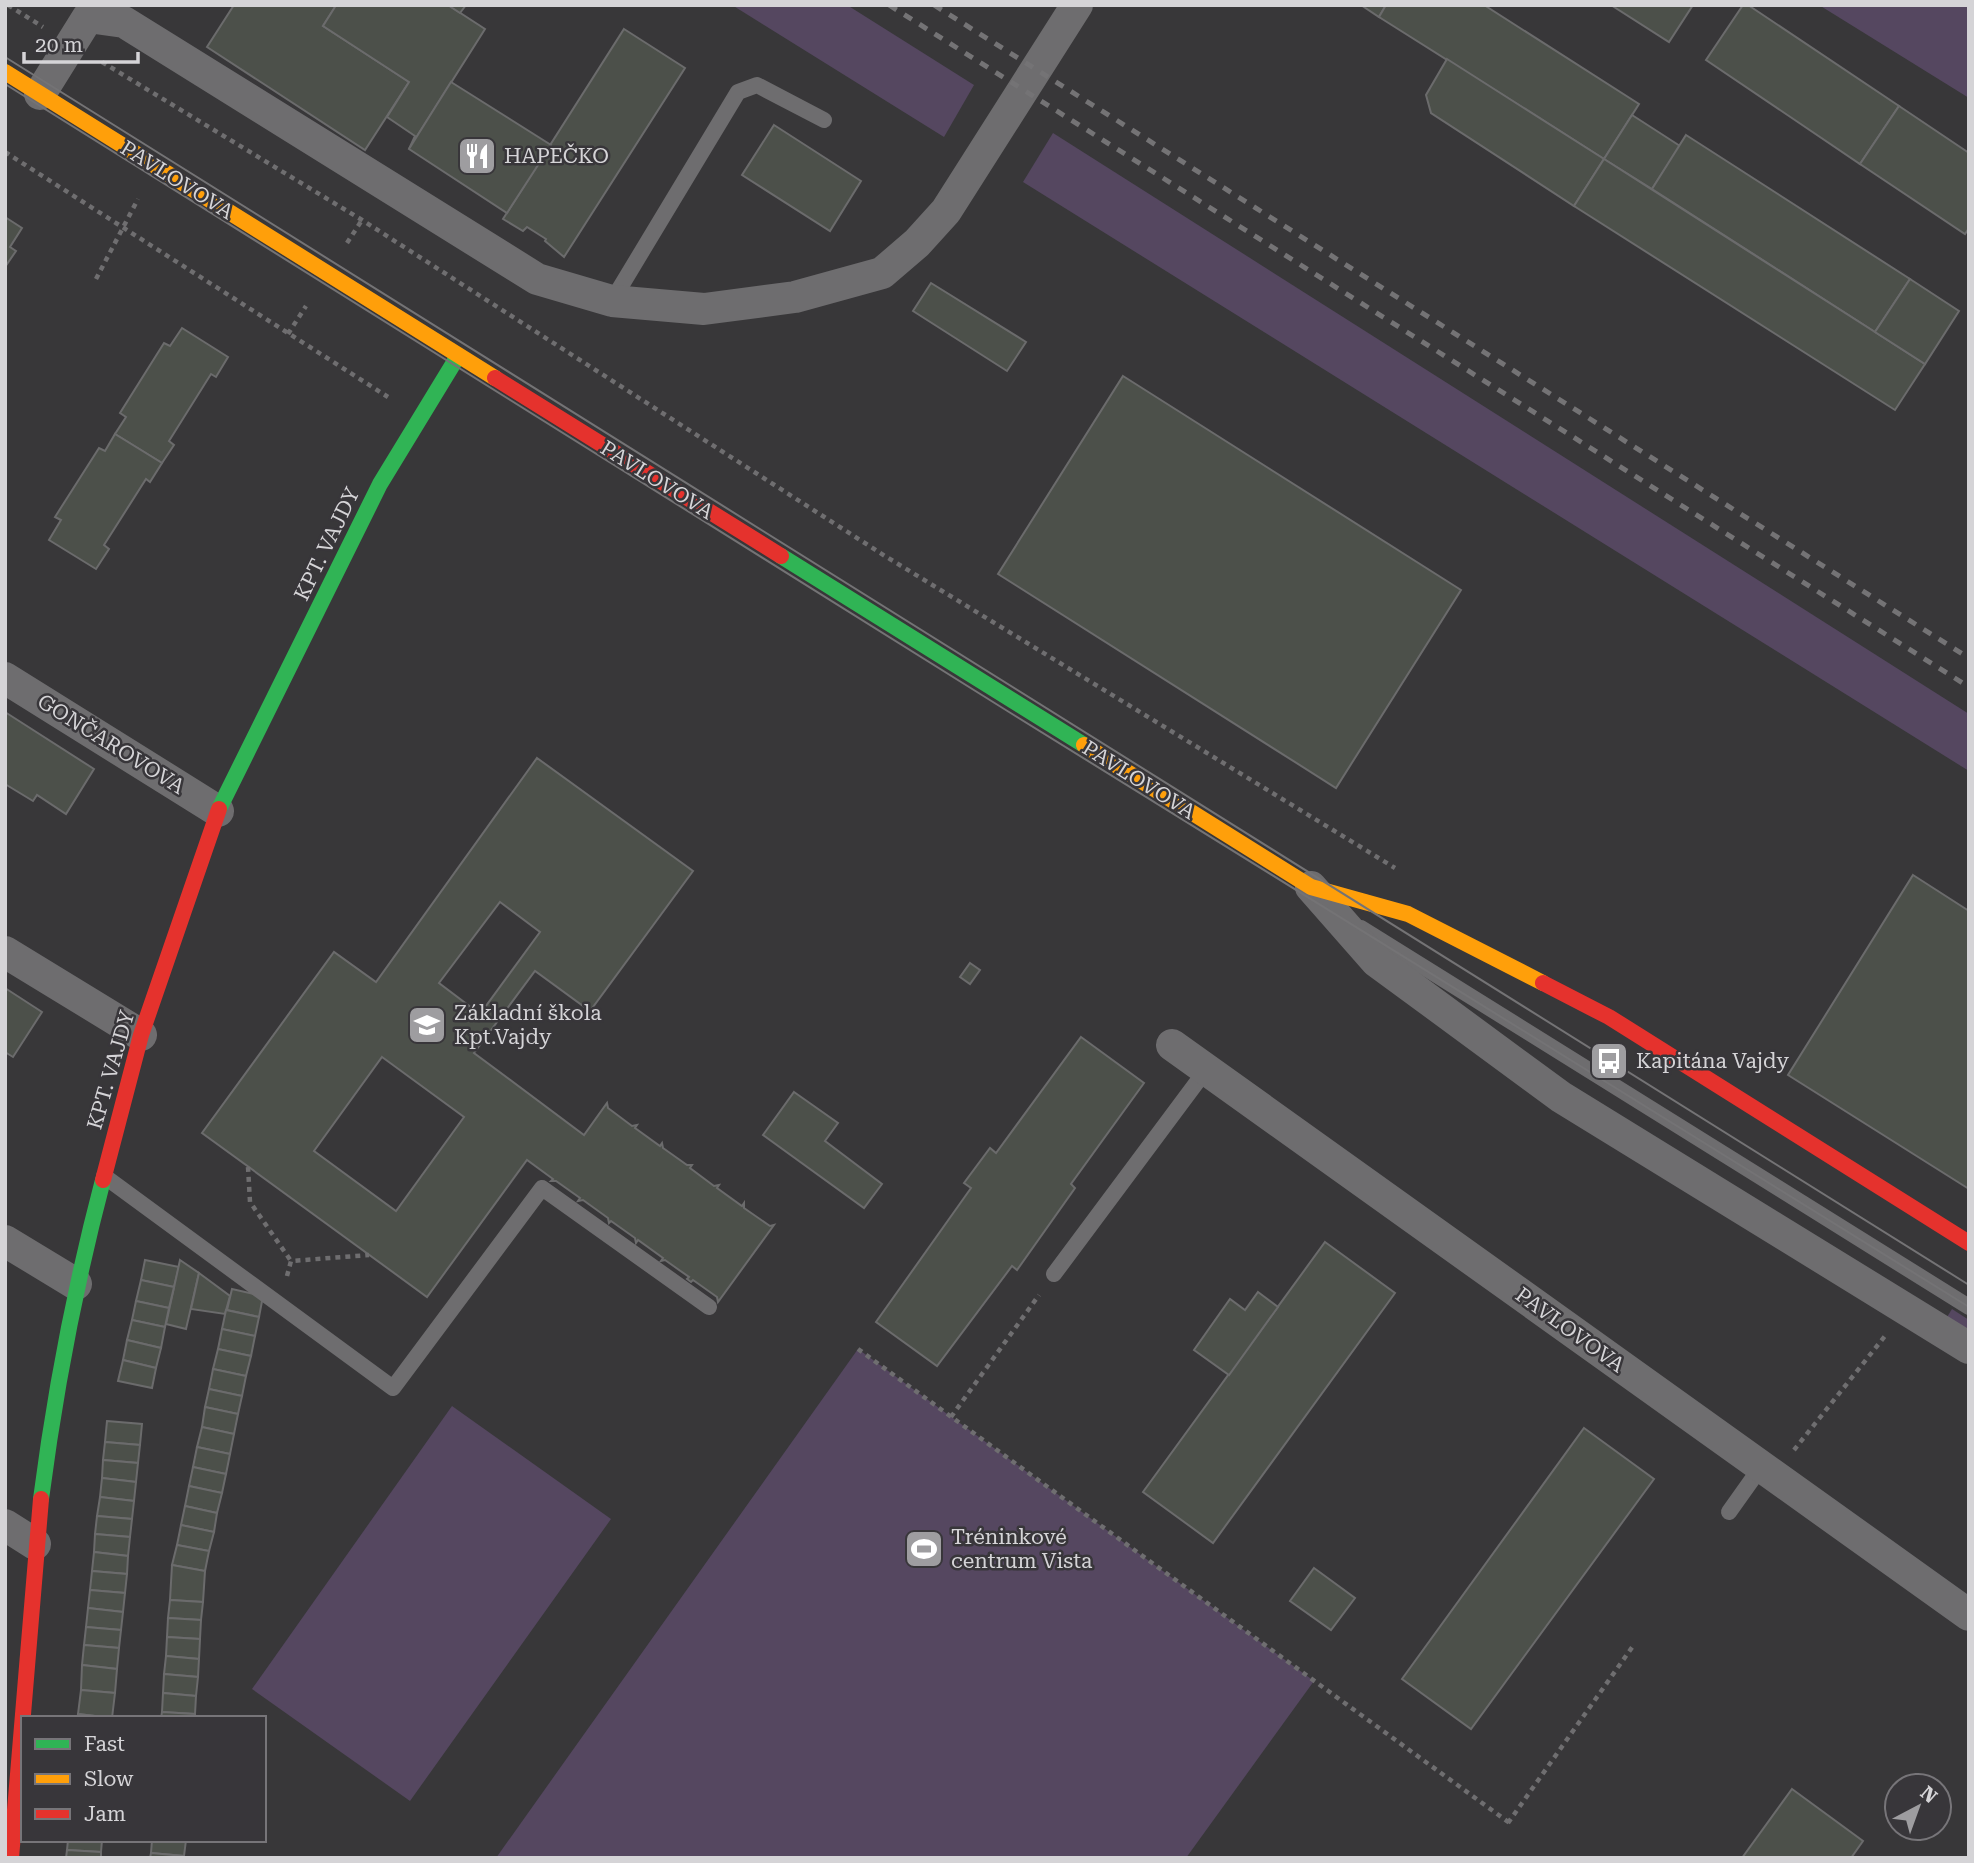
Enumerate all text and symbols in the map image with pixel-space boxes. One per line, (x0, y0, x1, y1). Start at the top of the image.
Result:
scale bar (24, 21, 138, 65)
text: 20 m (35, 33, 83, 57)
restaurant icon: HAPEČKO (456, 135, 498, 177)
street label: PAVLOVOVA (116, 136, 238, 224)
place label: HAPEČKO (504, 143, 609, 168)
street label: PAVLOVOVA (596, 436, 718, 524)
street label: KPT. VAJDY (289, 483, 365, 604)
street label: GONČAROVOVA (33, 688, 190, 799)
street label: PAVLOVOVA (1078, 736, 1200, 824)
place label: Základní škola Kpt.Vajdy (454, 1001, 602, 1049)
school or university icon: Základní škola Kpt.Vajdy (406, 1004, 448, 1046)
street label: KPT. VAJDY (83, 1007, 140, 1132)
bus stop icon: Kapitána Vajdy (1588, 1040, 1630, 1082)
place label: Kapitána Vajdy (1636, 1049, 1790, 1073)
street label: PAVLOVOVA (1511, 1282, 1629, 1378)
place label: Tréninkové centrum Vista (951, 1525, 1093, 1573)
sports icon: Tréninkové centrum Vista (903, 1528, 945, 1570)
legend (21, 1716, 266, 1842)
text: Fast (84, 1732, 125, 1756)
text: Slow (84, 1767, 134, 1791)
north arrow (1883, 1772, 1953, 1842)
text: N (1916, 1781, 1942, 1808)
text: Jam (84, 1802, 126, 1826)

